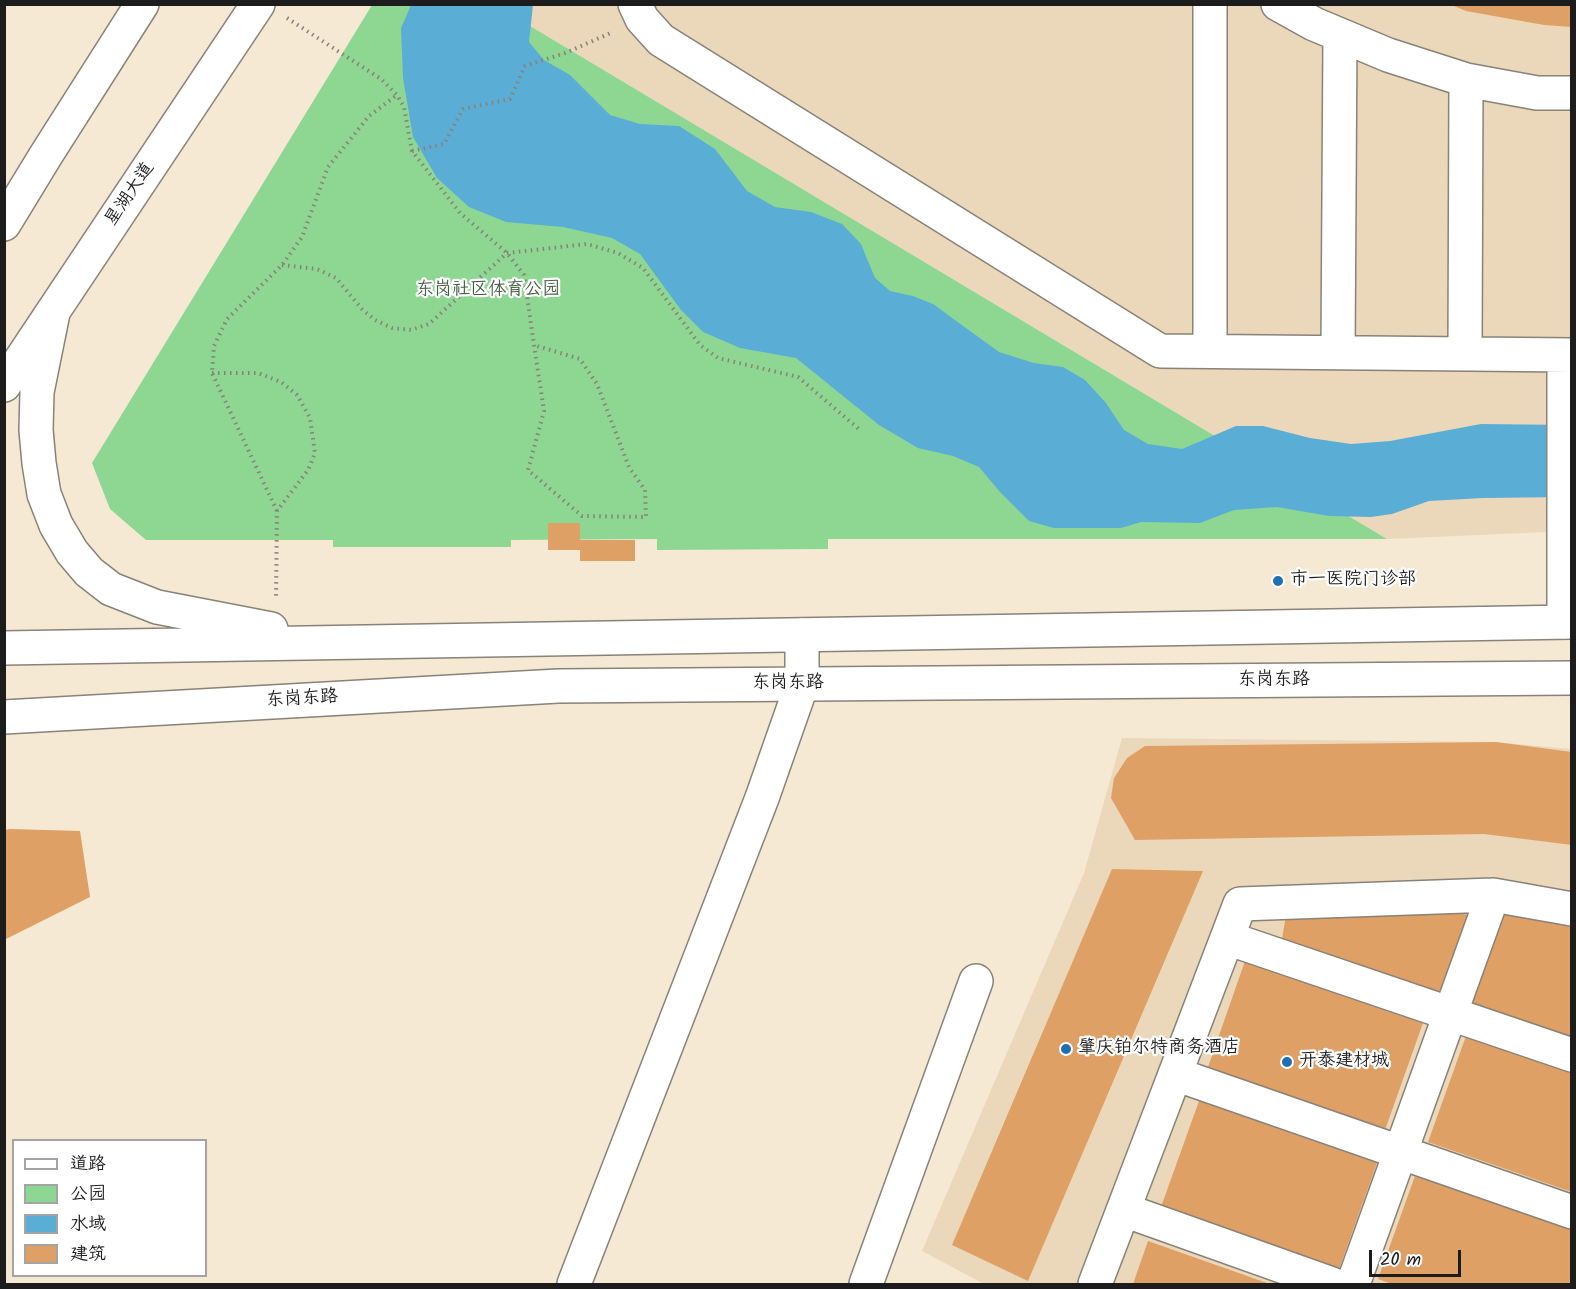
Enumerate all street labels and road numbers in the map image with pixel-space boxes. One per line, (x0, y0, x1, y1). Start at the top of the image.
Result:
street label: 星湖大道 (102, 159, 160, 231)
street label: 东岗东路 (1238, 670, 1310, 692)
street label: 东岗东路 (752, 673, 824, 695)
street label: 东岗东路 (265, 687, 339, 713)

